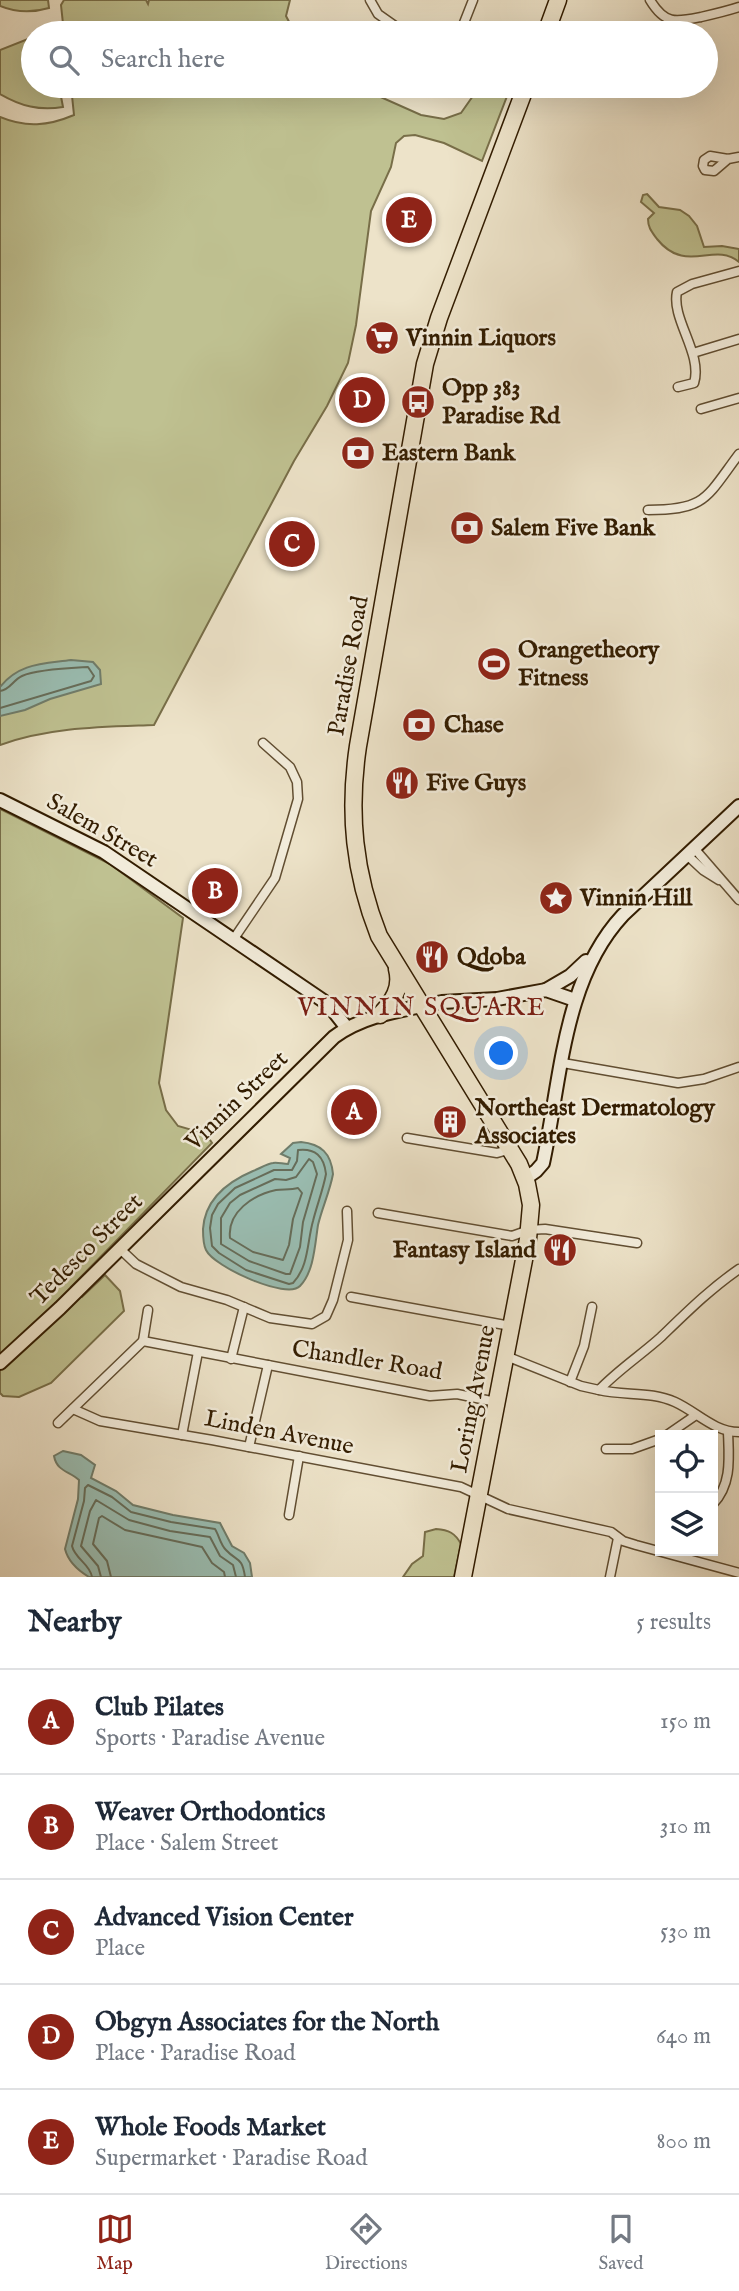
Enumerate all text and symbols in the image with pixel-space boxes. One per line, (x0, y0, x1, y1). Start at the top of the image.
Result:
search box (21, 21, 718, 98)
icon: search (45, 41, 83, 79)
text: Search here (101, 43, 225, 76)
pin: E (386, 194, 432, 246)
supermarket icon: Vinnin Liquors (363, 319, 401, 357)
place label: Vinnin Liquors (405, 323, 556, 354)
place label: Opp 383 Paradise Rd (442, 373, 561, 432)
pin: D (339, 374, 385, 426)
bus stop icon: Opp 383 Paradise Rd (399, 383, 437, 421)
bank icon: Eastern Bank (339, 434, 377, 472)
place label: Eastern Bank (382, 438, 517, 469)
bank icon: Salem Five Bank (448, 509, 486, 547)
place label: Salem Five Bank (491, 513, 656, 544)
pin: C (269, 518, 315, 570)
street label: Paradise Road (321, 593, 377, 738)
place label: Orangetheory Fitness (518, 635, 661, 694)
sports icon: Orangetheory Fitness (475, 645, 513, 683)
bank icon: Chase (400, 706, 438, 744)
place label: Chase (444, 710, 504, 741)
restaurant icon: Five Guys (383, 764, 421, 802)
place label: Five Guys (426, 768, 527, 799)
street label: Salem Street (41, 787, 163, 875)
pin: B (192, 865, 238, 917)
place icon: Vinnin Hill (537, 879, 575, 917)
place label: Vinnin Hill (579, 883, 693, 914)
restaurant icon: Qdoba (413, 938, 451, 976)
place label: Qdoba (457, 942, 526, 973)
district label: VINNIN SQUARE (297, 991, 546, 1024)
your location (484, 1036, 518, 1070)
street label: Vinnin Street (178, 1044, 295, 1159)
pin: A (331, 1086, 377, 1138)
place label: Northeast Dermatology Associates (474, 1093, 716, 1152)
building icon: Northeast Dermatology Associates (431, 1103, 469, 1141)
street label: Tedesco Street (24, 1187, 150, 1313)
restaurant icon: Fantasy Island (541, 1231, 579, 1269)
place label: Fantasy Island (393, 1235, 537, 1266)
street label: Loring Avenue (444, 1323, 504, 1475)
street label: Chandler Road (290, 1334, 445, 1388)
street label: Linden Avenue (202, 1403, 356, 1463)
map controls (655, 1430, 718, 1556)
button: locate (655, 1430, 718, 1493)
button: layers (655, 1493, 718, 1556)
text: Nearby (28, 1604, 121, 1642)
text: 5 results (636, 1608, 711, 1637)
text: Club Pilates (95, 1691, 224, 1724)
text: A (43, 1707, 59, 1736)
text: 150 m (660, 1707, 711, 1736)
text: Sports · Paradise Avenue (95, 1724, 325, 1753)
text: Weaver Orthodontics (95, 1796, 325, 1829)
text: B (43, 1812, 59, 1841)
text: 310 m (660, 1812, 711, 1841)
text: Place · Salem Street (95, 1829, 278, 1858)
text: Advanced Vision Center (95, 1901, 354, 1934)
text: C (43, 1917, 59, 1946)
text: 530 m (660, 1917, 711, 1946)
text: Place (95, 1934, 145, 1963)
text: Obgyn Associates for the North (95, 2006, 439, 2039)
text: D (42, 2022, 60, 2051)
text: 640 m (656, 2022, 711, 2051)
text: Place · Paradise Road (95, 2039, 296, 2068)
text: Whole Foods Market (95, 2111, 326, 2144)
text: E (43, 2127, 59, 2156)
text: 800 m (657, 2127, 711, 2156)
text: Supermarket · Paradise Road (95, 2144, 368, 2173)
tab: Map (96, 2210, 134, 2276)
tab: Directions (325, 2210, 407, 2276)
tab: Saved (598, 2210, 643, 2276)

